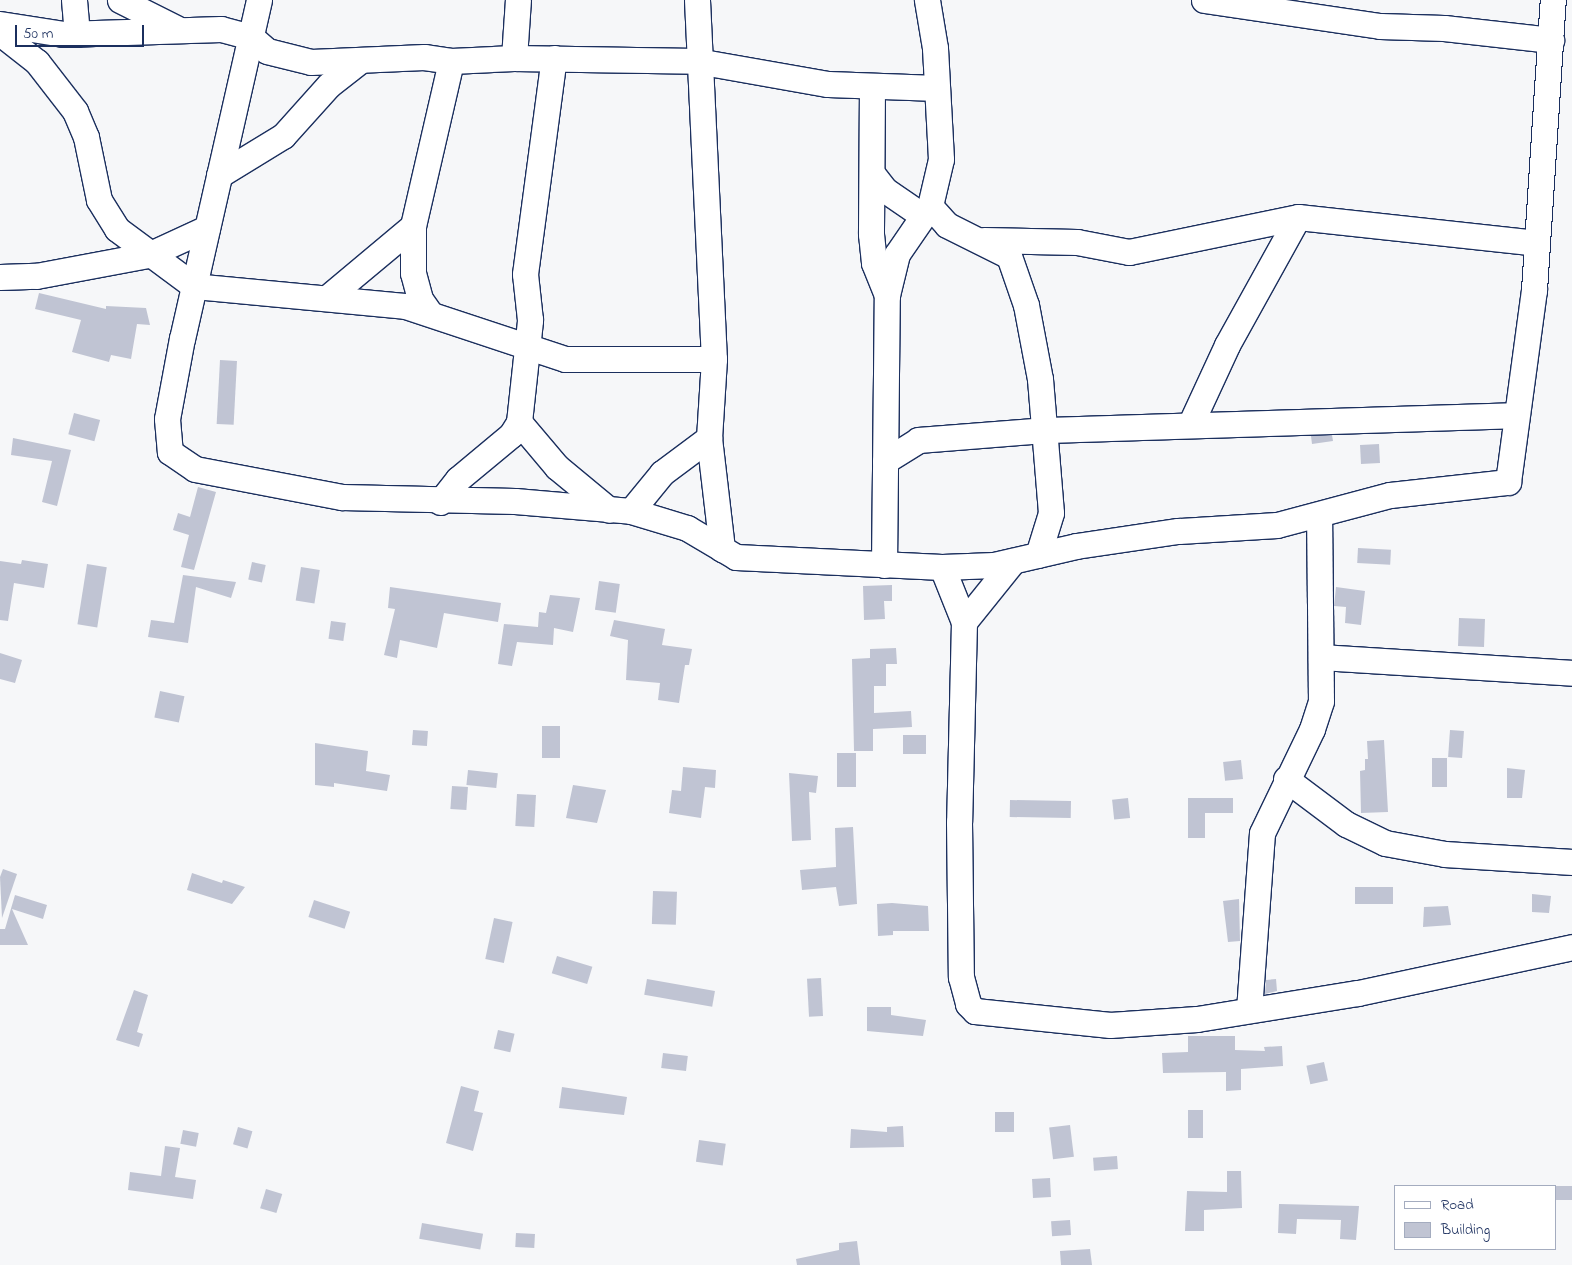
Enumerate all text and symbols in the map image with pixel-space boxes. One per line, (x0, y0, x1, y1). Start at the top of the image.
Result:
scale bar (18, 15, 146, 47)
text: 50 m (23, 23, 53, 45)
legend (1394, 1185, 1557, 1250)
text: Road (1441, 1194, 1474, 1216)
text: Building (1441, 1219, 1490, 1241)

